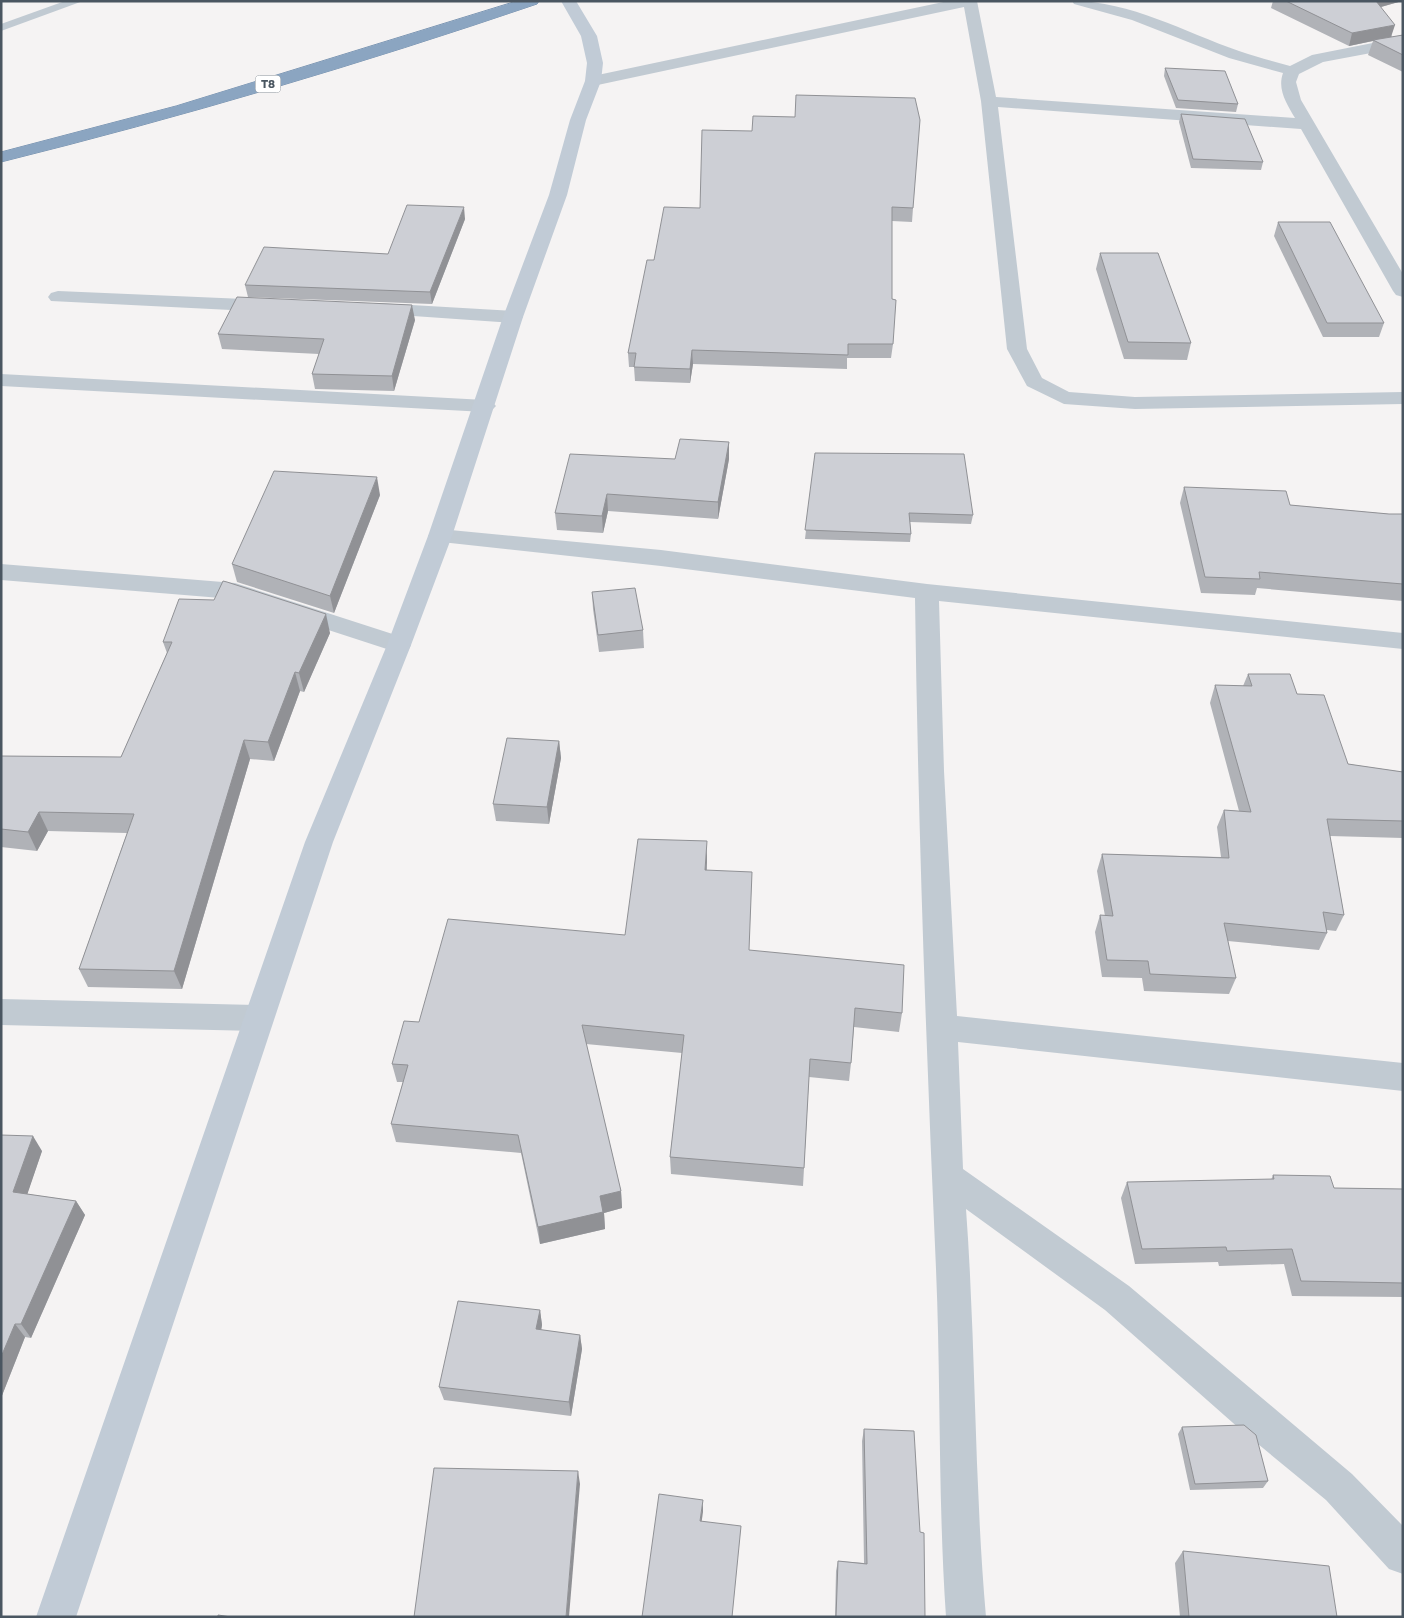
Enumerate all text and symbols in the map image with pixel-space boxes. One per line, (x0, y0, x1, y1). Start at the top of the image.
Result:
road number: T8 (256, 76, 280, 92)

